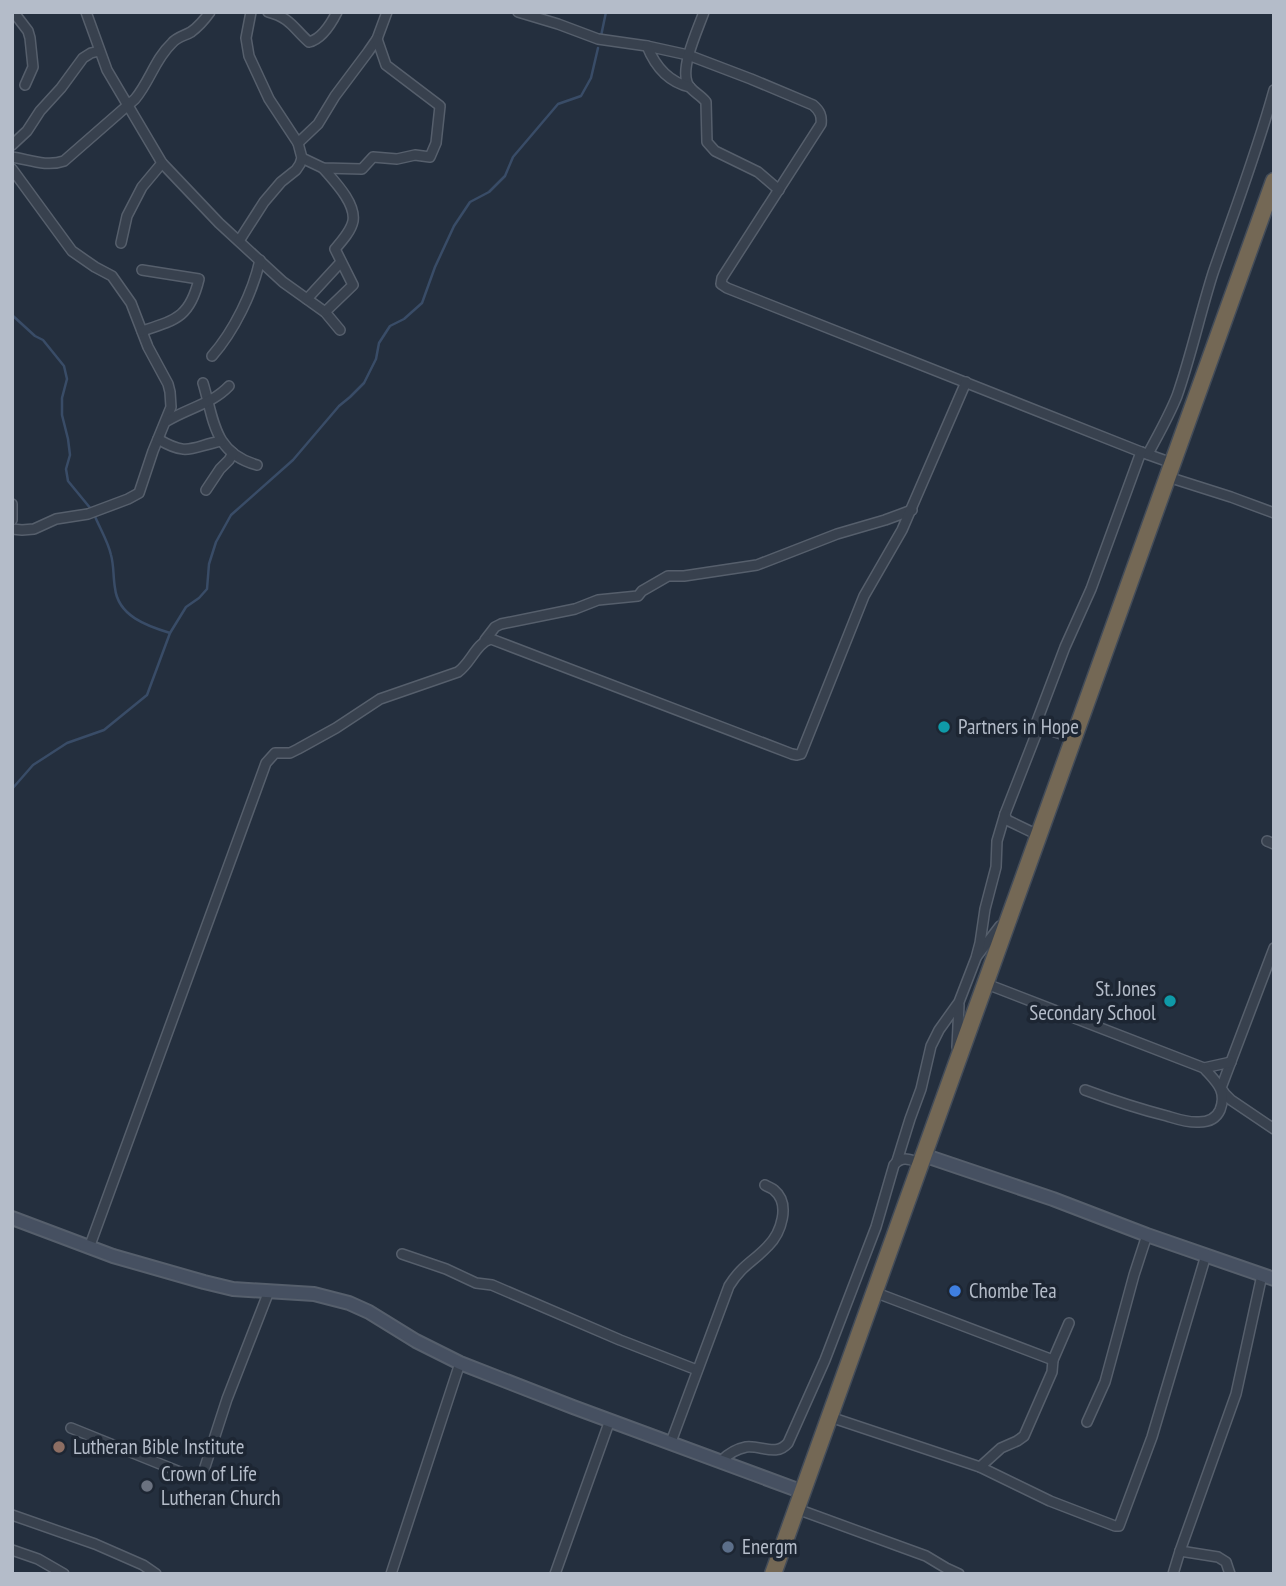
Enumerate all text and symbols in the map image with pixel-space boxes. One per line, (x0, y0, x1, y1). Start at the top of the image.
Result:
place label: Partners in Hope (958, 713, 1079, 740)
marker: Partners in Hope (936, 719, 952, 735)
place label: St. Jones Secondary School (1029, 975, 1156, 1026)
marker: St. Jones Secondary School (1162, 993, 1178, 1009)
place label: Chombe Tea (969, 1277, 1057, 1304)
marker: Chombe Tea (947, 1283, 963, 1299)
place label: Lutheran Bible Institute (73, 1433, 244, 1460)
marker: Lutheran Bible Institute (51, 1439, 67, 1455)
place label: Crown of Life Lutheran Church (161, 1460, 281, 1511)
marker: Crown of Life Lutheran Church (139, 1478, 155, 1494)
place label: Energm (742, 1533, 797, 1560)
marker: Energm (720, 1539, 736, 1555)

